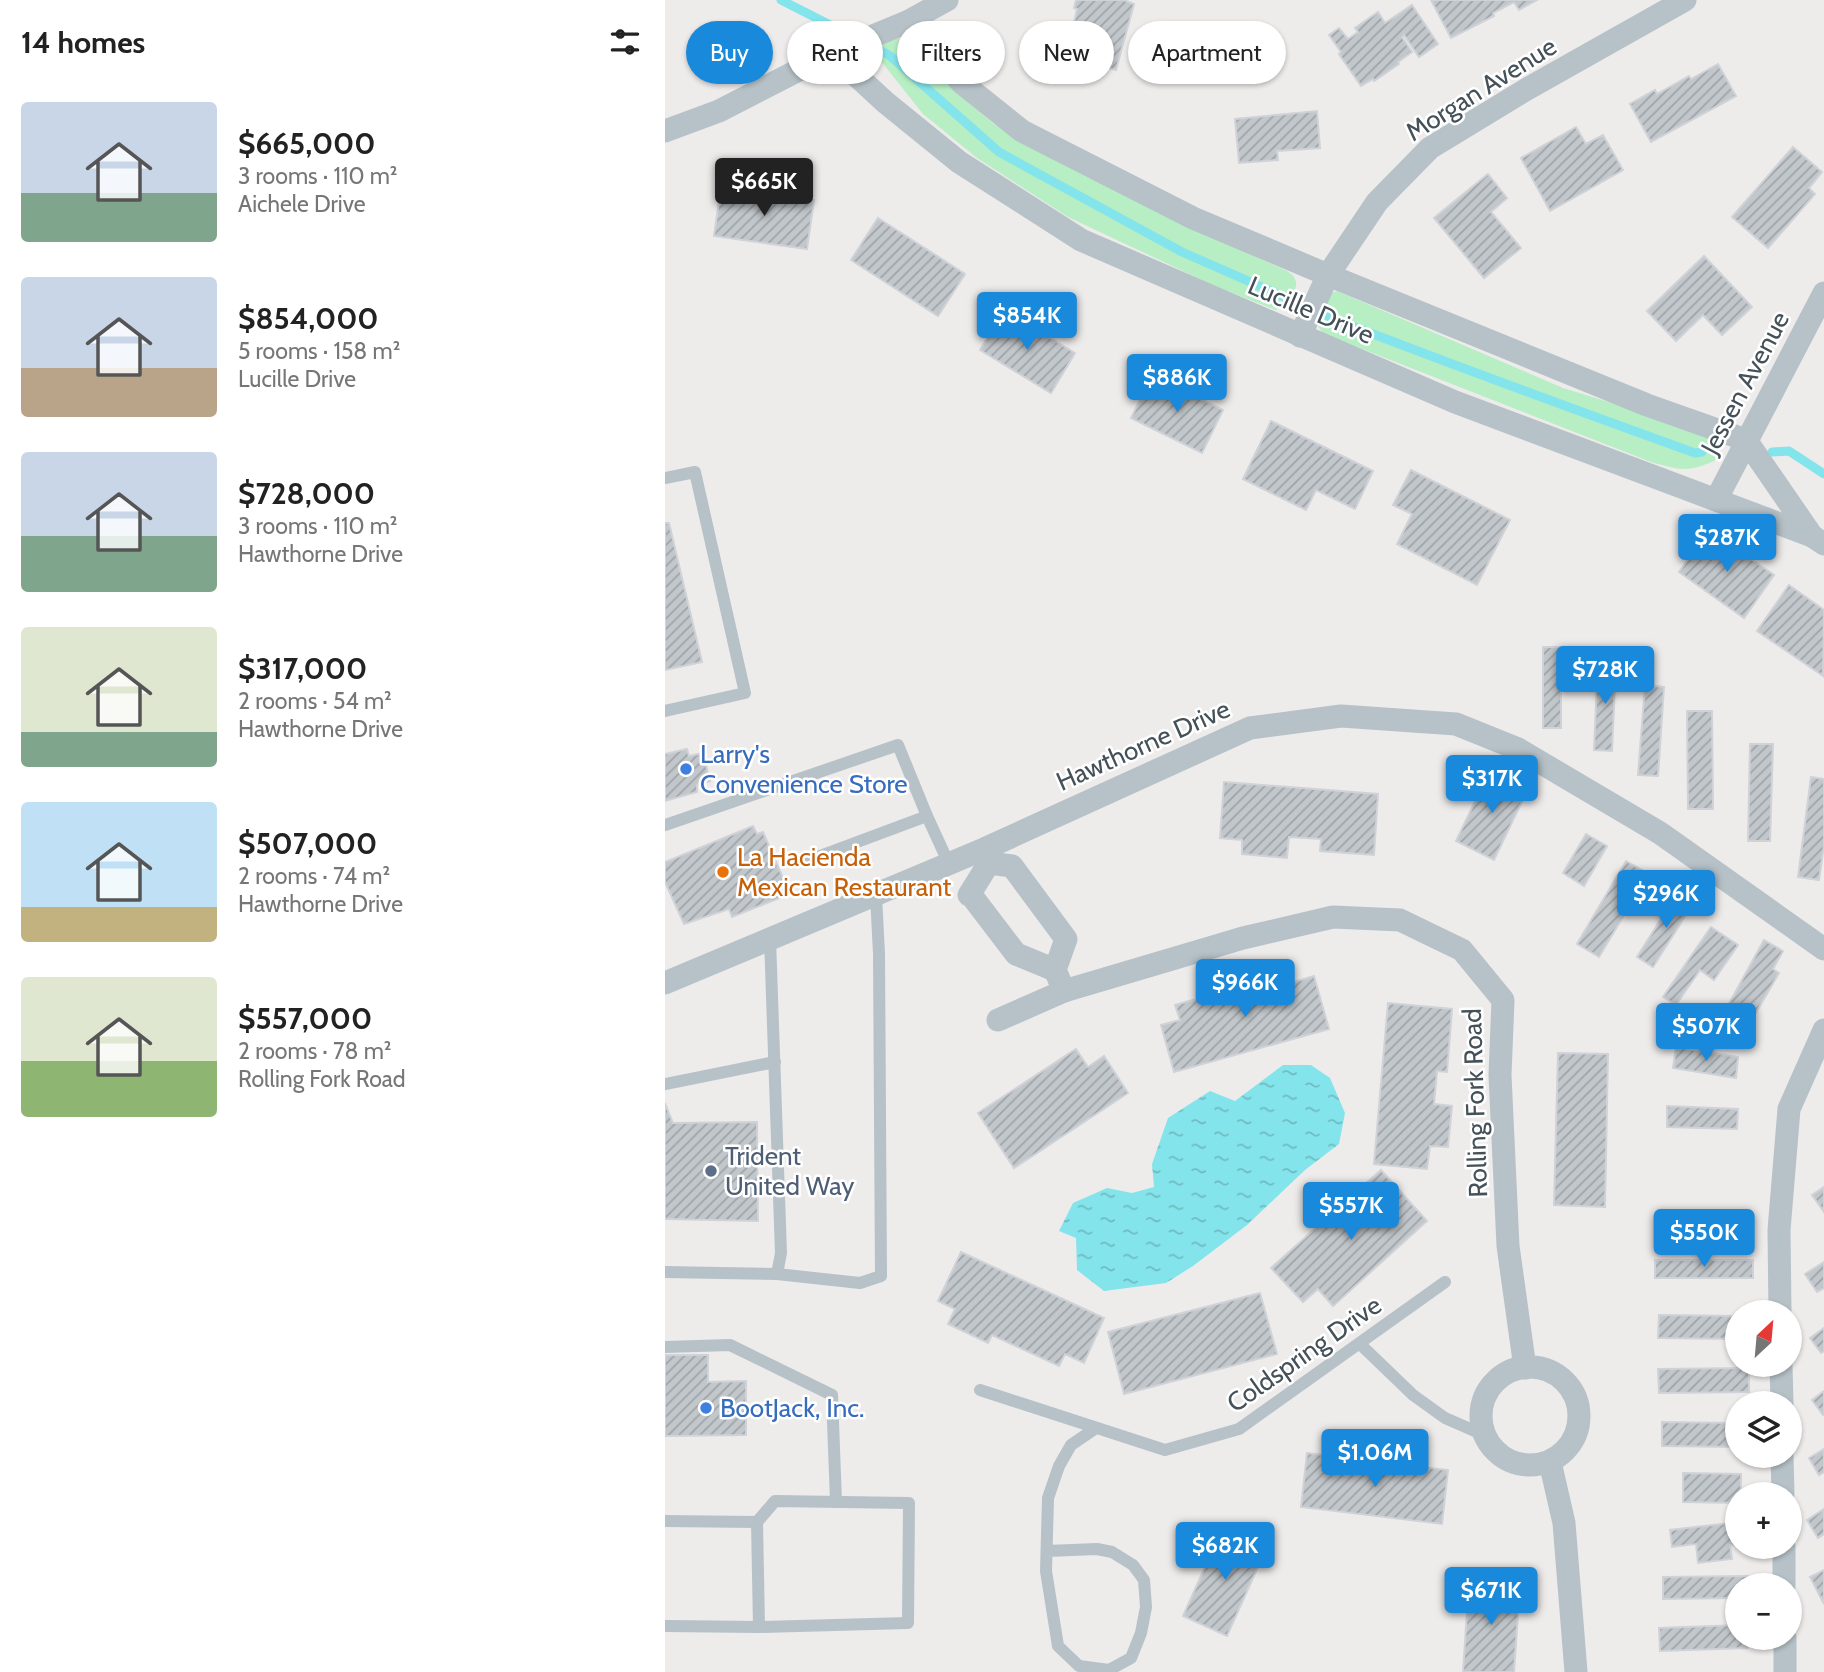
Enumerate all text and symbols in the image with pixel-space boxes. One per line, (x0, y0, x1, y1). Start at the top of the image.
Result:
chip: Buy (686, 21, 773, 84)
chip: Rent (787, 21, 883, 84)
chip: Filters (897, 21, 1005, 84)
chip: New (1019, 21, 1114, 84)
chip: Apartment (1128, 21, 1286, 84)
icon: filters (606, 23, 644, 61)
text: 14 homes (21, 24, 145, 61)
street label: Morgan Avenue (1400, 30, 1562, 148)
text: $665,000 (238, 125, 375, 162)
icon: home (77, 130, 161, 214)
pin: $665K (715, 158, 813, 218)
text: 3 rooms · 110 m² (238, 162, 397, 190)
text: $665K (731, 167, 797, 195)
text: Aichele Drive (238, 190, 366, 218)
street label: Lucille Drive (1243, 269, 1379, 351)
pin: $854K (978, 292, 1076, 352)
text: $854,000 (238, 300, 379, 337)
text: $854K (993, 301, 1061, 329)
icon: home (77, 305, 161, 389)
street label: Jessen Avenue (1693, 306, 1796, 461)
text: 5 rooms · 158 m² (238, 337, 400, 365)
pin: $886K (1128, 354, 1226, 414)
text: $886K (1143, 363, 1211, 391)
text: Lucille Drive (238, 365, 356, 393)
text: $728,000 (238, 475, 375, 512)
icon: home (77, 480, 161, 564)
text: 3 rooms · 110 m² (238, 512, 397, 540)
pin: $287K (1678, 514, 1776, 574)
text: $287K (1694, 523, 1760, 551)
text: Hawthorne Drive (238, 540, 403, 568)
pin: $728K (1556, 646, 1654, 706)
text: $317,000 (238, 650, 367, 687)
icon: home (77, 655, 161, 739)
text: $728K (1572, 655, 1638, 683)
text: 2 rooms · 54 m² (238, 687, 392, 715)
street label: Hawthorne Drive (1051, 692, 1235, 798)
text: Hawthorne Drive (238, 715, 403, 743)
place label: Larry's Convenience Store (700, 738, 908, 800)
pin: $317K (1443, 756, 1541, 815)
marker: Larry's Convenience Store (678, 761, 694, 777)
text: $317K (1462, 764, 1522, 792)
text: $507,000 (238, 825, 377, 862)
icon: home (77, 830, 161, 914)
place label: La Hacienda Mexican Restaurant (737, 841, 951, 903)
text: 2 rooms · 74 m² (238, 862, 390, 890)
marker: La Hacienda Mexican Restaurant (715, 864, 731, 880)
pin: $296K (1617, 870, 1715, 930)
text: $296K (1633, 879, 1699, 907)
text: Hawthorne Drive (238, 890, 403, 918)
pin: $966K (1196, 960, 1294, 1019)
text: $966K (1212, 968, 1278, 996)
text: $557,000 (238, 1000, 372, 1037)
pin: $507K (1657, 1004, 1755, 1063)
icon: home (77, 1005, 161, 1089)
street label: Rolling Fork Road (1456, 1008, 1494, 1198)
text: $507K (1672, 1012, 1740, 1040)
text: 2 rooms · 78 m² (238, 1037, 392, 1065)
text: Rolling Fork Road (238, 1065, 406, 1093)
place label: Trident United Way (725, 1140, 854, 1202)
marker: Trident United Way (703, 1163, 719, 1179)
pin: $557K (1302, 1182, 1400, 1242)
text: $557K (1319, 1191, 1383, 1219)
pin: $550K (1655, 1210, 1753, 1269)
text: $550K (1670, 1218, 1738, 1246)
street label: Coldspring Drive (1221, 1289, 1387, 1419)
north arrow (1725, 1300, 1803, 1377)
map controls (1725, 1300, 1802, 1650)
button: layers (1725, 1391, 1802, 1468)
place label: BootJack, Inc. (720, 1392, 864, 1424)
marker: BootJack, Inc. (698, 1400, 714, 1416)
pin: $1.06M (1318, 1430, 1432, 1489)
text: $1.06M (1337, 1438, 1413, 1466)
button: + (1725, 1482, 1802, 1559)
pin: $682K (1176, 1522, 1274, 1582)
text: $682K (1192, 1531, 1258, 1559)
pin: $671K (1442, 1568, 1540, 1627)
button: − (1725, 1573, 1802, 1650)
text: $671K (1461, 1576, 1521, 1604)

